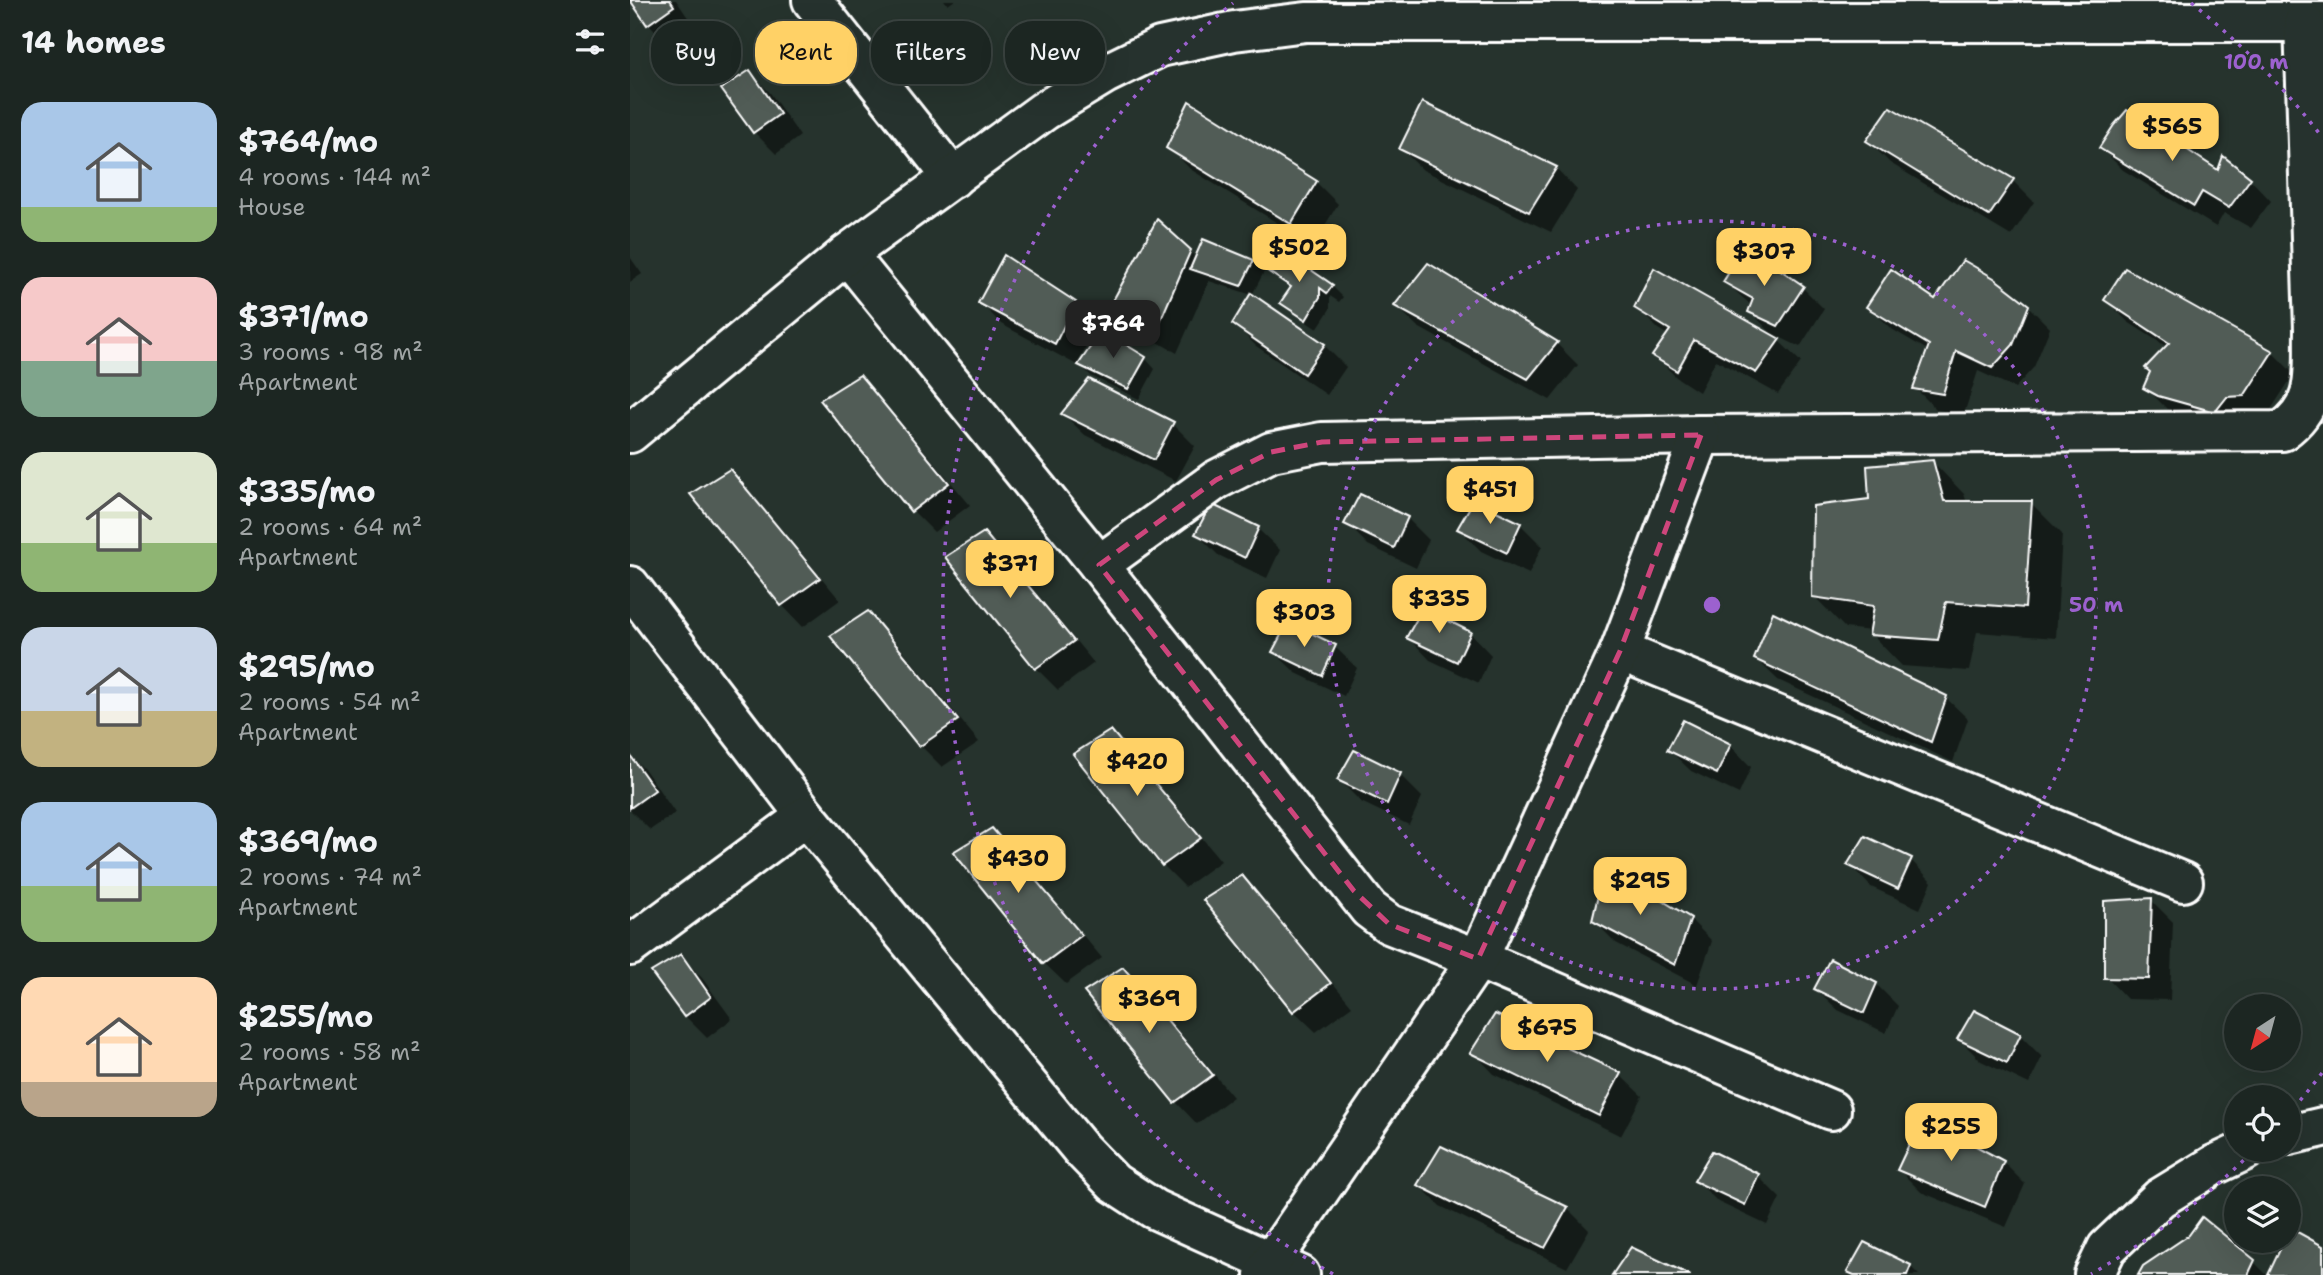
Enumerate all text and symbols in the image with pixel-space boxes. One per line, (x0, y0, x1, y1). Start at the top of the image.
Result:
chip: Buy (651, 21, 741, 84)
chip: Rent (755, 21, 857, 84)
chip: Filters (871, 21, 991, 84)
chip: New (1005, 21, 1105, 84)
text: 14 homes (21, 22, 166, 63)
icon: filters (571, 23, 609, 61)
text: 100 m (2224, 48, 2288, 76)
pin: $565 (2131, 104, 2213, 163)
text: $565 (2142, 111, 2202, 141)
text: $764/mo (238, 121, 378, 162)
icon: home (77, 130, 161, 214)
text: 4 rooms · 144 m² (238, 162, 431, 192)
text: House (238, 192, 306, 222)
pin: $502 (1258, 224, 1340, 284)
pin: $307 (1723, 229, 1805, 288)
text: $502 (1268, 232, 1330, 262)
text: $307 (1732, 236, 1796, 266)
text: $371/mo (238, 296, 369, 337)
pin: $764 (1072, 300, 1154, 360)
icon: home (77, 305, 161, 389)
text: $764 (1081, 308, 1145, 338)
text: 3 rooms · 98 m² (238, 337, 423, 367)
text: Apartment (238, 367, 358, 397)
pin: $451 (1449, 466, 1531, 526)
text: $335/mo (238, 471, 376, 512)
text: $451 (1463, 474, 1517, 504)
icon: home (77, 480, 161, 564)
text: 2 rooms · 64 m² (238, 512, 422, 542)
pin: $371 (969, 540, 1051, 600)
text: Apartment (238, 542, 358, 572)
text: $371 (982, 548, 1038, 578)
pin: $335 (1398, 576, 1480, 635)
text: $335 (1408, 583, 1470, 613)
pin: $303 (1263, 590, 1345, 649)
text: 50 m (2069, 591, 2123, 619)
centre of rings (1700, 593, 1724, 617)
text: $303 (1272, 597, 1336, 627)
text: $295/mo (238, 646, 375, 687)
icon: home (77, 655, 161, 739)
text: 2 rooms · 54 m² (238, 687, 421, 717)
text: Apartment (238, 717, 358, 747)
pin: $420 (1096, 738, 1178, 798)
text: $420 (1106, 746, 1168, 776)
text: $369/mo (238, 821, 378, 862)
icon: home (77, 830, 161, 914)
pin: $430 (977, 836, 1059, 895)
text: $430 (987, 843, 1049, 873)
pin: $295 (1599, 858, 1681, 917)
text: 2 rooms · 74 m² (238, 862, 422, 892)
text: $295 (1610, 865, 1670, 895)
text: Apartment (238, 892, 358, 922)
pin: $369 (1108, 976, 1190, 1035)
text: $369 (1117, 983, 1181, 1013)
north arrow (2224, 994, 2301, 1071)
map controls (2224, 994, 2301, 1253)
text: $255/mo (238, 996, 374, 1037)
pin: $675 (1506, 1004, 1588, 1064)
icon: home (77, 1005, 161, 1089)
text: $675 (1517, 1012, 1577, 1042)
text: 2 rooms · 58 m² (238, 1037, 421, 1067)
text: Apartment (238, 1067, 358, 1097)
button: locate (2224, 1085, 2301, 1162)
pin: $255 (1910, 1104, 1992, 1163)
text: $255 (1921, 1111, 1981, 1141)
button: layers (2224, 1176, 2301, 1253)

